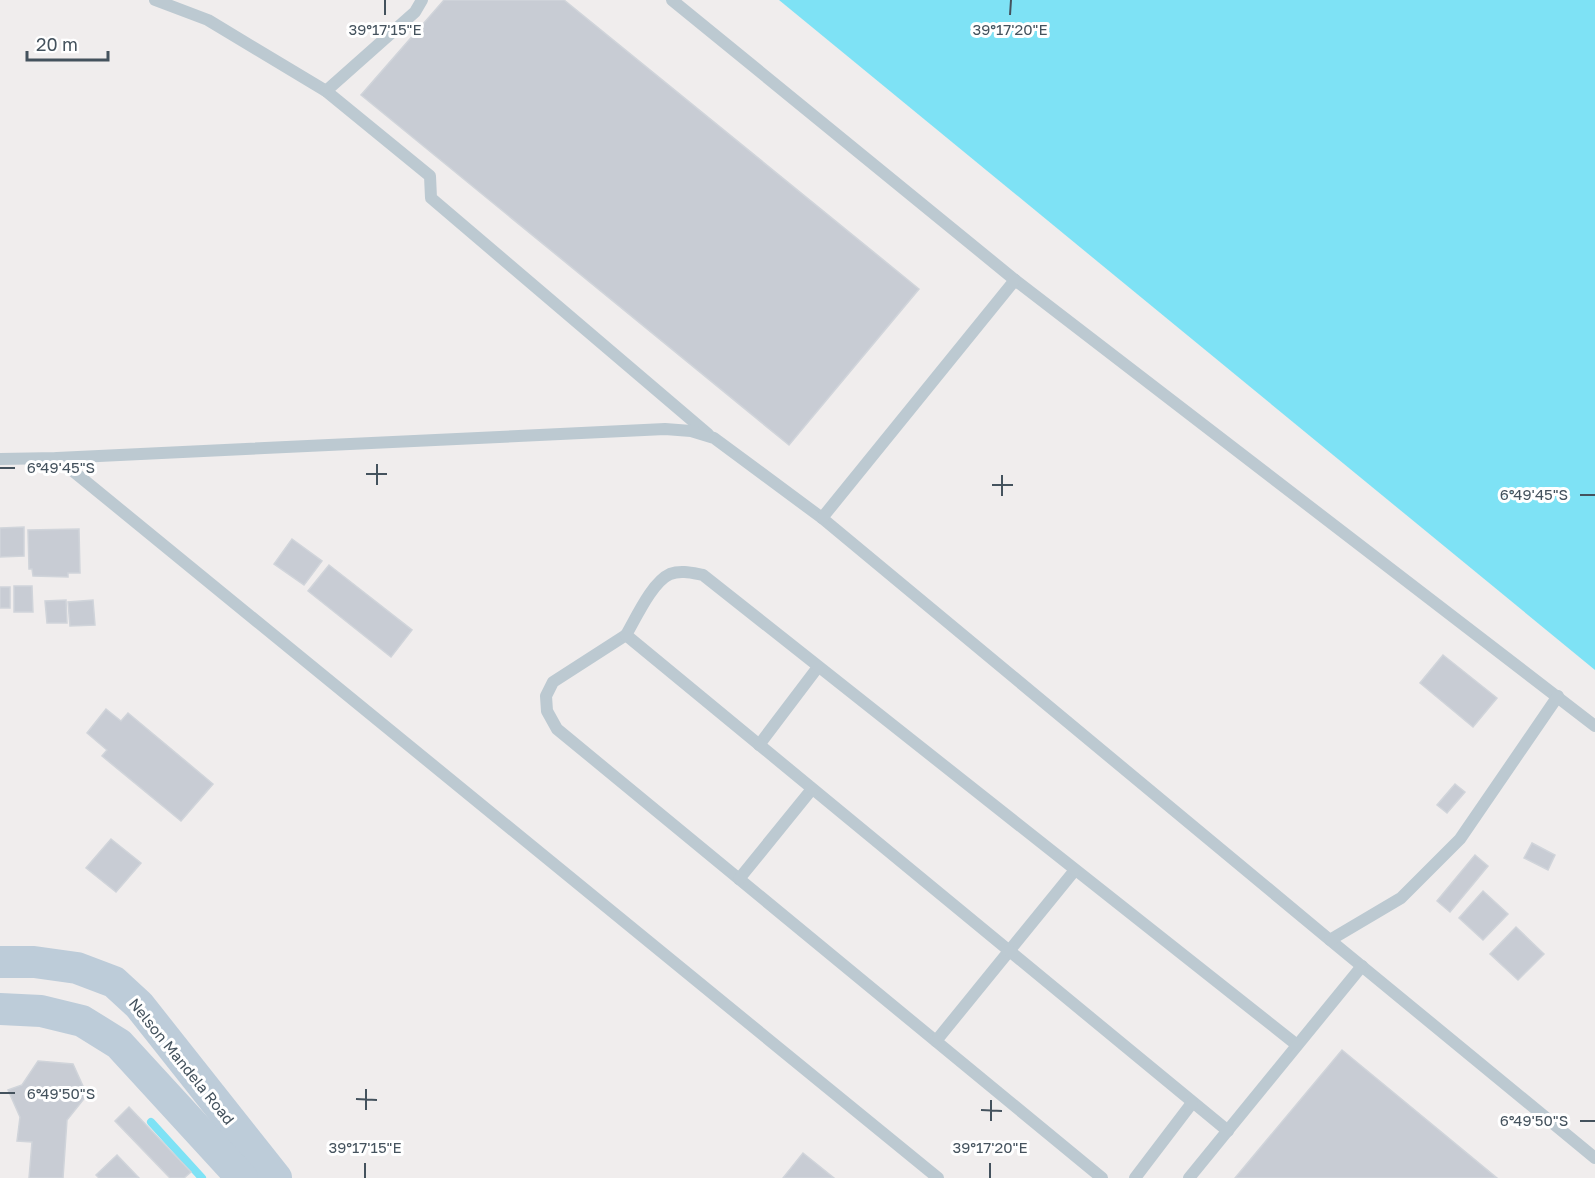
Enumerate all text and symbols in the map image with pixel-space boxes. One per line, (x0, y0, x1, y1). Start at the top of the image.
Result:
text: 39°17'15"E (348, 20, 422, 38)
text: 39°17'20"E (972, 20, 1048, 38)
scale bar (27, 24, 108, 62)
text: 20 m (36, 33, 78, 55)
text: 6°49'45"S (27, 458, 95, 476)
text: 6°49'45"S (1500, 485, 1568, 503)
street label: Nelson Mandela Road (126, 994, 238, 1128)
text: 6°49'50"S (27, 1084, 95, 1102)
text: 6°49'50"S (1500, 1111, 1568, 1129)
text: 39°17'15"E (328, 1138, 402, 1156)
text: 39°17'20"E (952, 1138, 1028, 1156)

